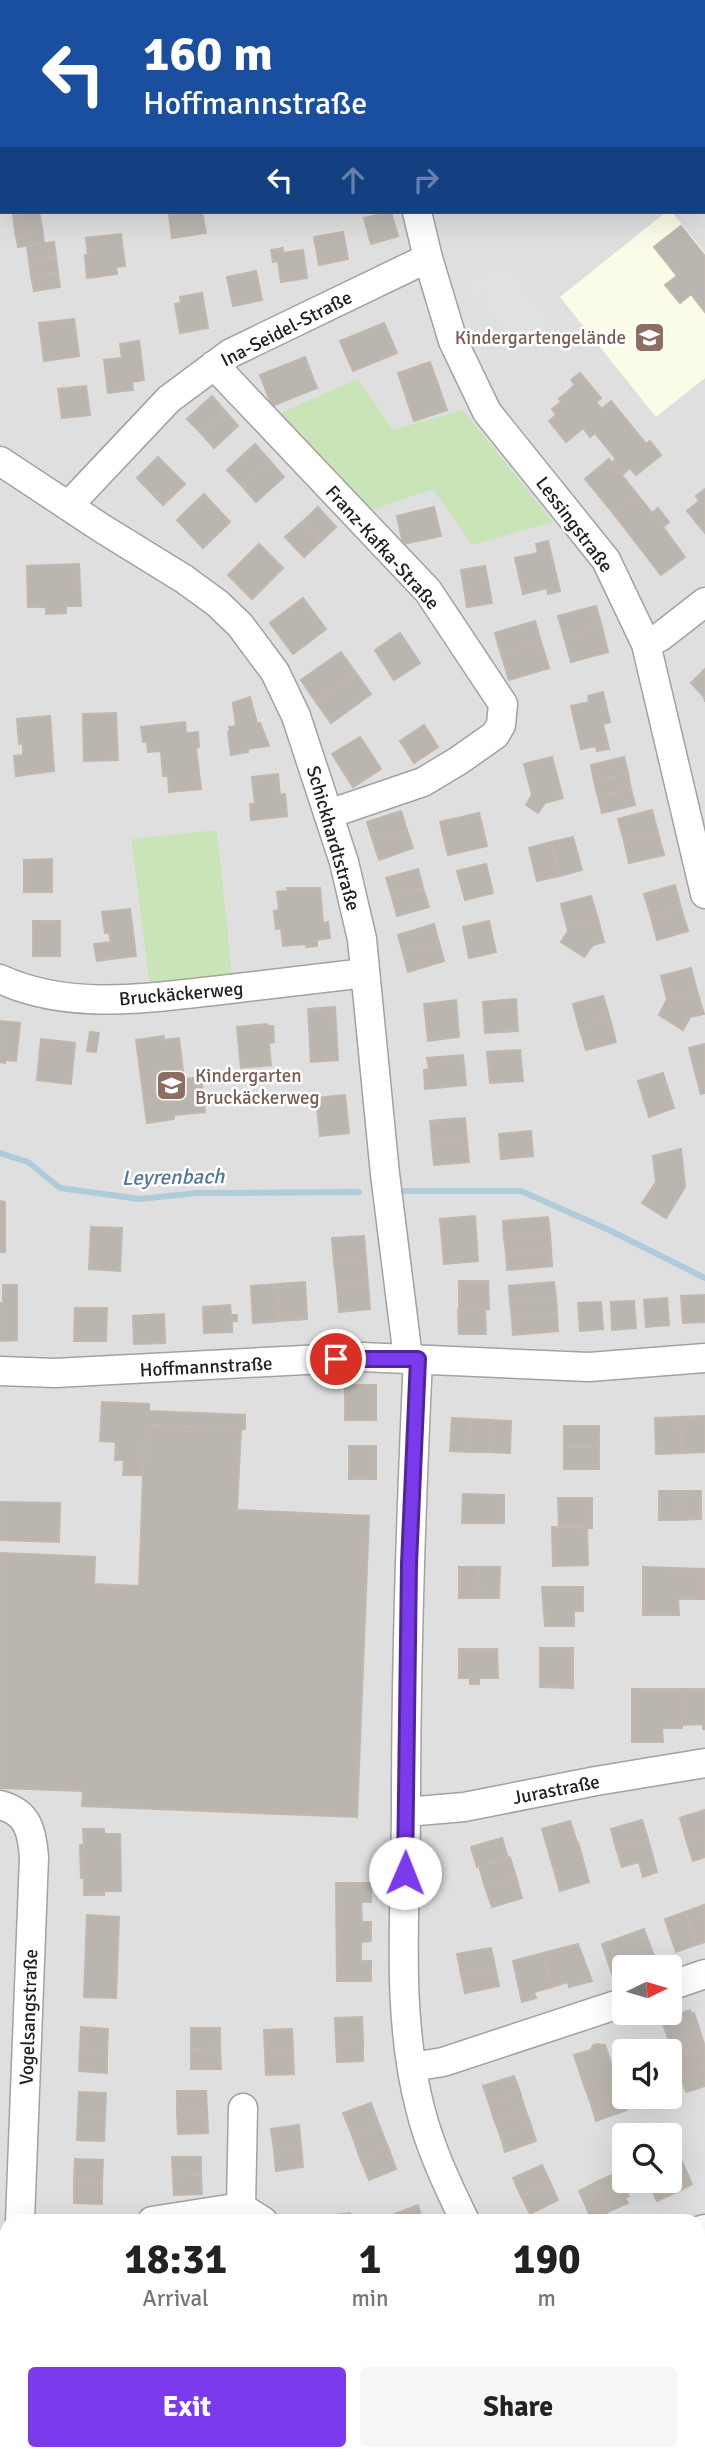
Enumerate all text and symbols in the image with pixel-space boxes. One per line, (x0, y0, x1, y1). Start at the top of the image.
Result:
text: 160 m (143, 24, 273, 84)
icon: left (28, 28, 119, 119)
text: Hoffmannstraße (143, 84, 367, 123)
icon: left (261, 161, 299, 199)
icon: ahead (334, 161, 372, 199)
icon: right (407, 161, 445, 199)
street label: Ina-Seidel-Straße (217, 285, 356, 372)
school or university icon: Kindergartengelände (632, 320, 666, 354)
place label: Kindergartengelände (455, 326, 626, 350)
street label: Lessingstraße (530, 472, 618, 577)
street label: Franz-Kafka-Straße (320, 480, 445, 615)
street label: Schickhardtstraße (301, 763, 365, 914)
street label: Bruckäckerweg (118, 977, 244, 1011)
place label: Kindergarten Bruckäckerweg (195, 1064, 320, 1110)
school or university icon: Kindergarten Bruckäckerweg (155, 1069, 189, 1103)
water label: Leyrenbach (121, 1163, 225, 1191)
pin (306, 1329, 366, 1389)
icon: arrive (317, 1340, 355, 1378)
street label: Hoffmannstraße (139, 1352, 273, 1382)
street label: Jurastraße (511, 1770, 602, 1810)
position arrow (368, 1836, 442, 1910)
street label: Vogelsangstraße (15, 1949, 43, 2085)
north arrow (612, 1955, 682, 2025)
map controls (612, 1955, 682, 2193)
button: sound (612, 2039, 682, 2109)
button: search (612, 2123, 682, 2193)
text: 18:31 (124, 2234, 227, 2285)
text: 1 (359, 2234, 381, 2285)
text: 190 (513, 2234, 581, 2285)
text: Arrival (143, 2284, 209, 2313)
text: min (351, 2284, 389, 2313)
text: m (538, 2284, 556, 2313)
button: Exit (28, 2367, 346, 2447)
button: Share (360, 2367, 677, 2447)

